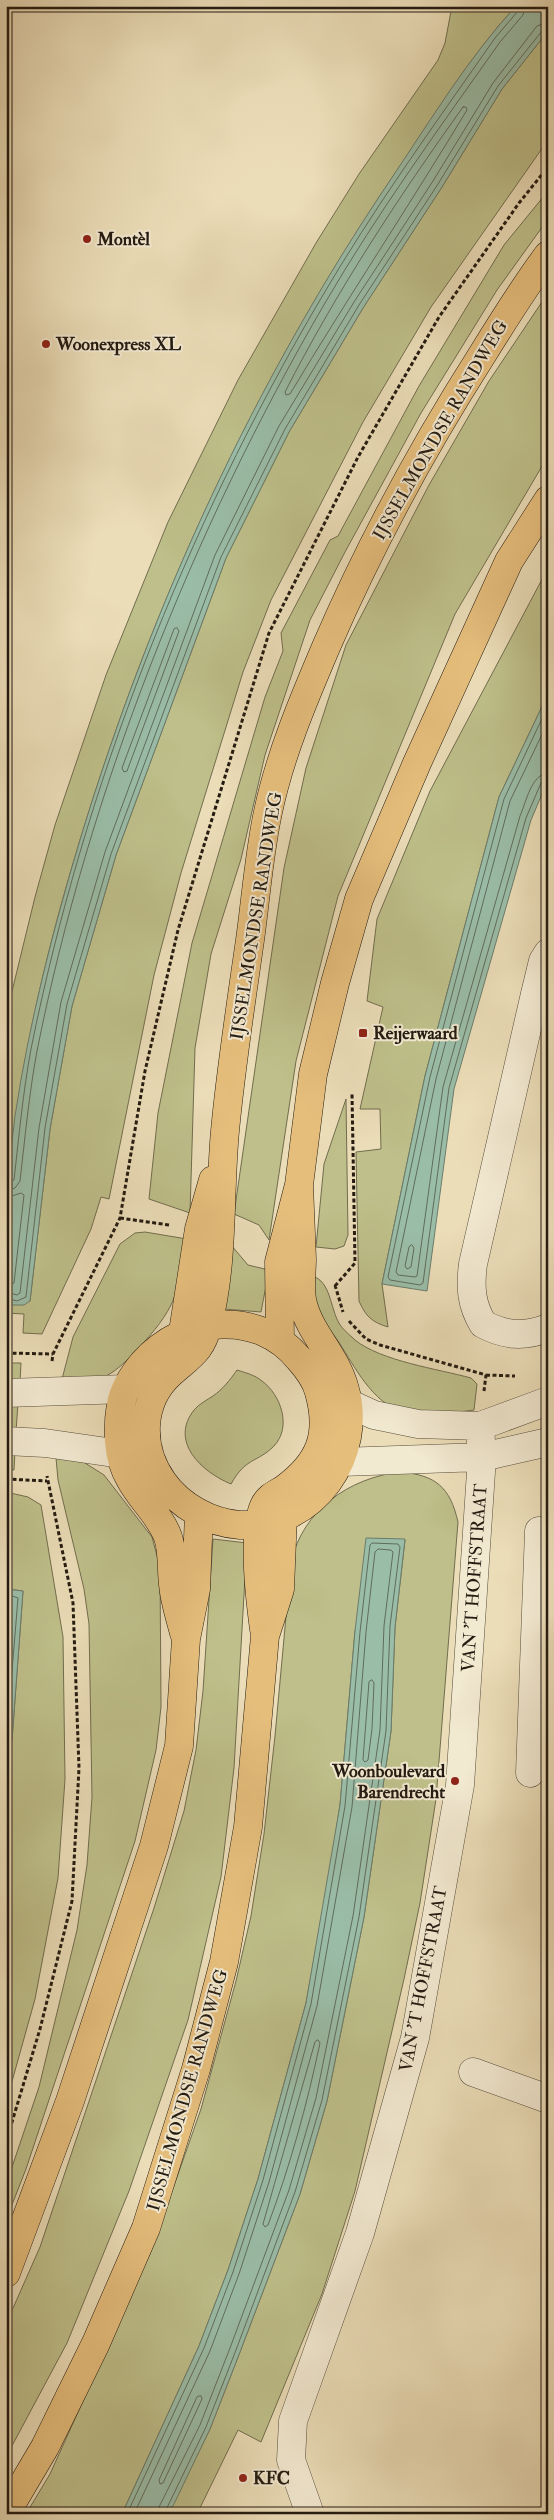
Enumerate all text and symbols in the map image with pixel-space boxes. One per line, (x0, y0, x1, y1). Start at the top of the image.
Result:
place label: Montèl (96, 228, 150, 251)
marker: Montèl (81, 233, 93, 245)
street label: IJSSELMONDSE RANDWEG (368, 316, 513, 545)
place label: Woonexpress XL (55, 333, 182, 356)
marker: Woonexpress XL (40, 338, 52, 350)
street label: IJSSELMONDSE RANDWEG (226, 790, 287, 1042)
place label: Reijerwaard (373, 1022, 458, 1045)
marker: Reijerwaard (357, 1027, 369, 1039)
street label: VAN 'T HOFFSTRAAT (456, 1482, 493, 1673)
place label: Woonboulevard Barendrecht (331, 1760, 445, 1804)
marker: Woonboulevard Barendrecht (449, 1775, 461, 1787)
street label: VAN 'T HOFFSTRAAT (394, 1884, 453, 2074)
street label: IJSSELMONDSE RANDWEG (142, 1966, 233, 2214)
place label: KFC (253, 2467, 290, 2490)
marker: KFC (237, 2472, 249, 2484)

